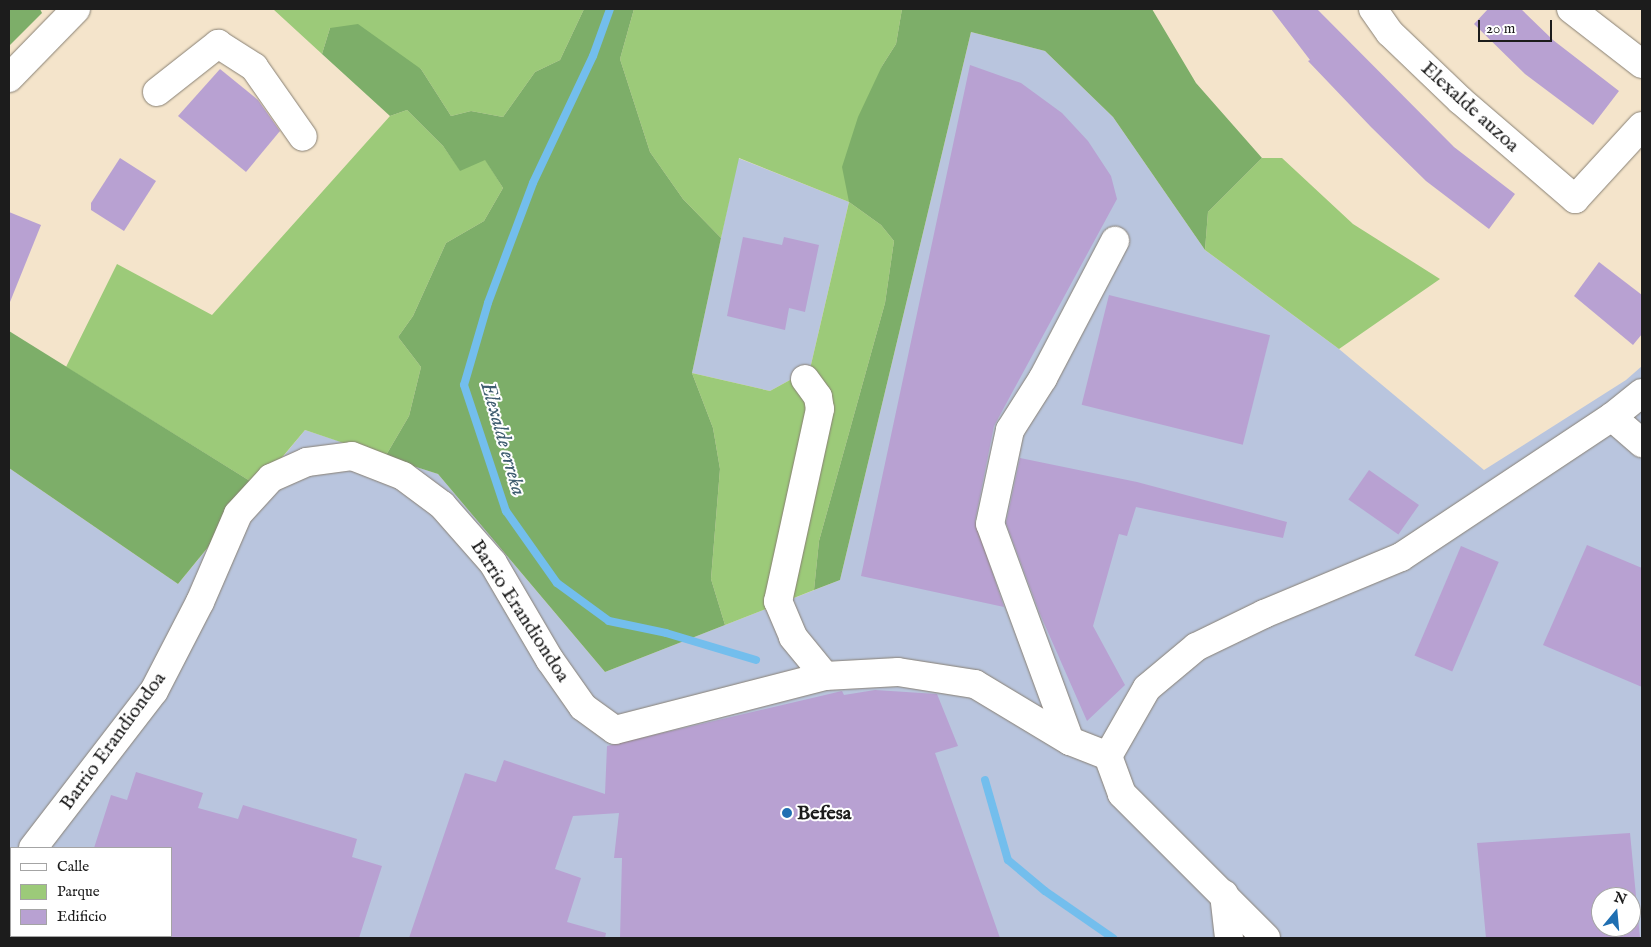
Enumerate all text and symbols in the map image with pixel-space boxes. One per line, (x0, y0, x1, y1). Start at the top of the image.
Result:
scale bar (1481, 10, 1555, 42)
text: 20 m (1486, 19, 1515, 38)
street label: Elexalde auzoa (1416, 57, 1524, 157)
water label: Elexalde erreka (474, 379, 530, 499)
street label: Barrio Erandiondoa (465, 535, 575, 687)
street label: Barrio Erandiondoa (55, 667, 171, 815)
place label: Befesa (797, 801, 851, 825)
marker: Befesa (781, 807, 793, 819)
legend (10, 847, 172, 937)
text: Calle (57, 857, 89, 876)
text: Parque (57, 882, 100, 901)
north arrow (1591, 887, 1641, 937)
text: N (1612, 888, 1629, 909)
text: Edificio (57, 907, 107, 926)

